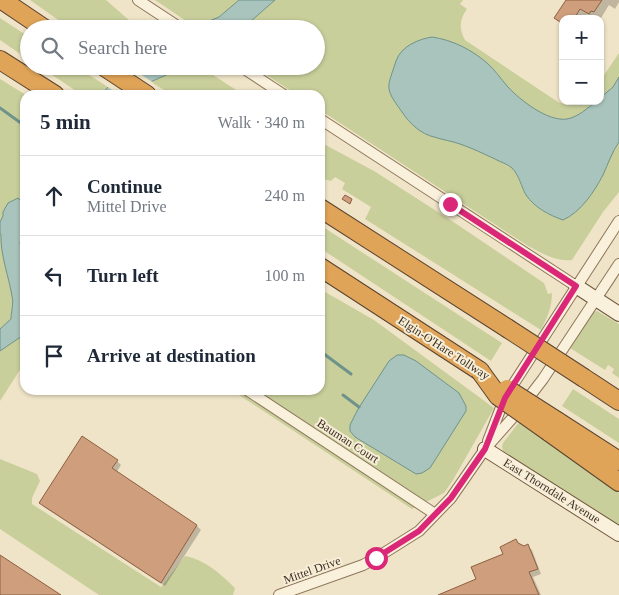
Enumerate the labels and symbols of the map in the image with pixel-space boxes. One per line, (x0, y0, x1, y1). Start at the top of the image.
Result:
route end (439, 193, 462, 216)
street label: Elgin-O'Hare Tollway (396, 313, 492, 383)
street label: Bauman Court (315, 416, 382, 466)
street label: East Thorndale Avenue (501, 456, 603, 526)
route start (365, 547, 388, 570)
street label: Mittel Drive (282, 553, 342, 587)

